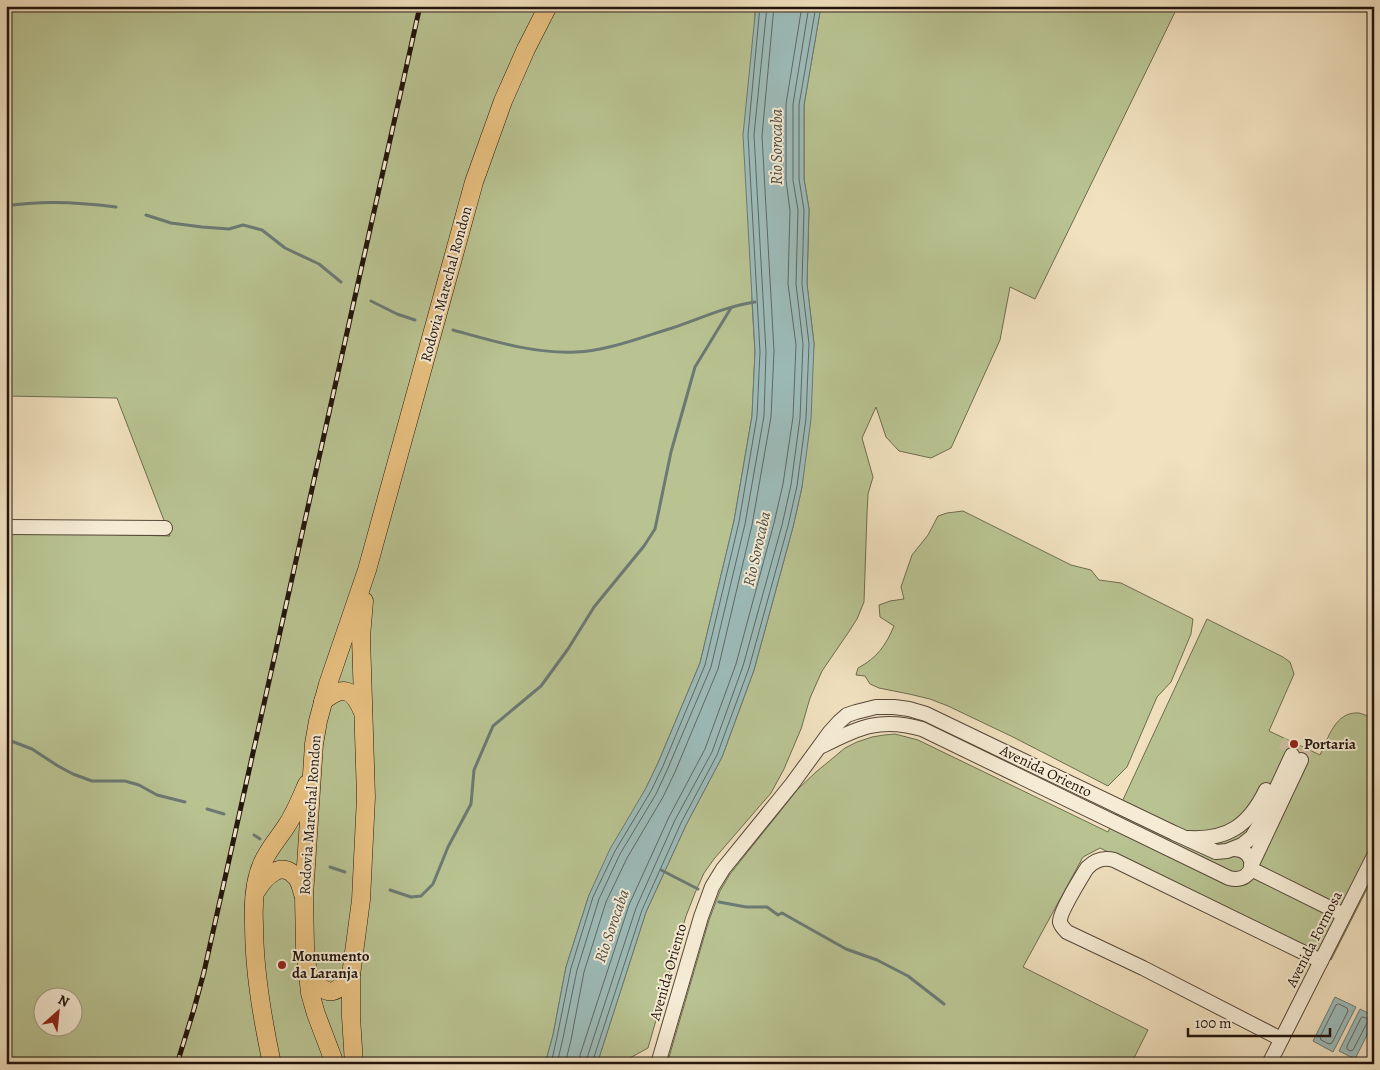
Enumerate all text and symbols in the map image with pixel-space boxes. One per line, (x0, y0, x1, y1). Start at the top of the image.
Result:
water label: Rio Sorocaba (766, 108, 788, 185)
street label: Rodovia Marechal Rondon (416, 204, 476, 364)
water label: Rio Sorocaba (738, 509, 776, 589)
street label: Rodovia Marechal Rondon (294, 734, 326, 896)
place label: Portaria (1304, 734, 1357, 754)
marker: Portaria (1288, 738, 1300, 750)
street label: Avenida Oriento (996, 740, 1095, 802)
water label: Rio Sorocaba (589, 886, 635, 966)
street label: Avenida Formosa (1281, 888, 1347, 991)
street label: Avenida Oriento (644, 921, 691, 1024)
place label: Monumento da Laranja (292, 946, 370, 983)
marker: Monumento da Laranja (276, 959, 288, 971)
north arrow (32, 988, 82, 1038)
text: N (55, 990, 73, 1012)
scale bar (1188, 1005, 1330, 1037)
text: 100 m (1195, 1013, 1232, 1033)

